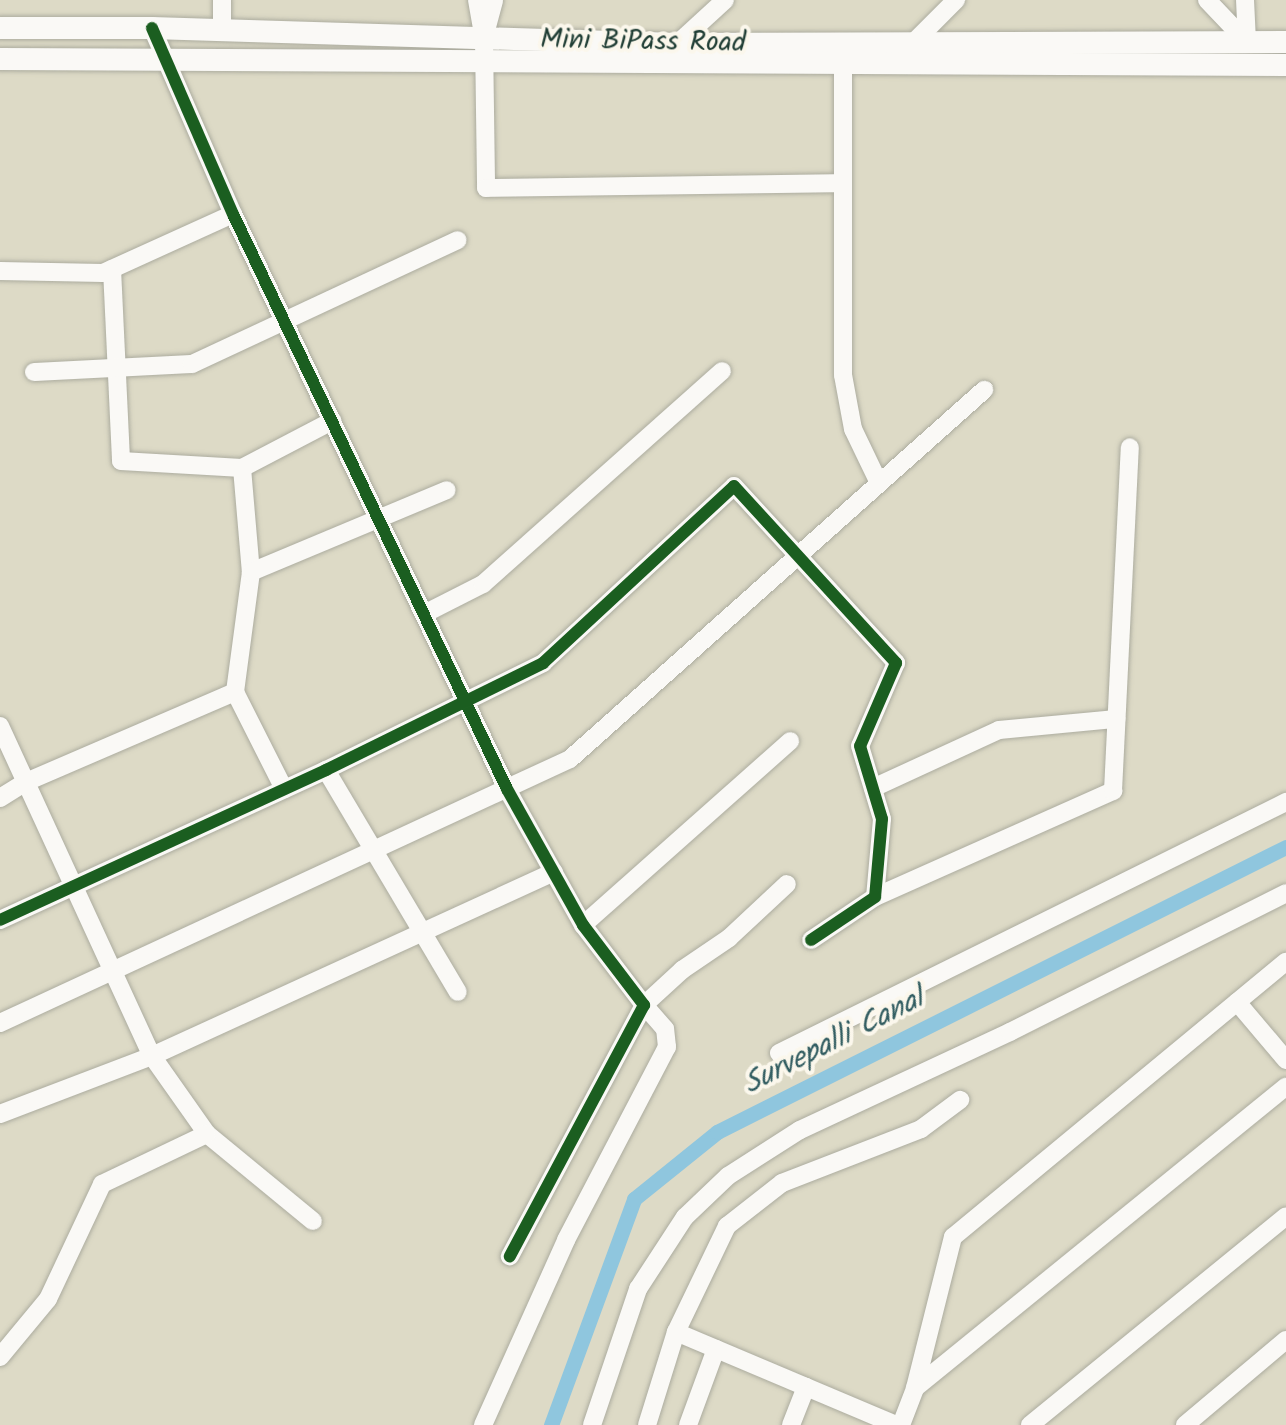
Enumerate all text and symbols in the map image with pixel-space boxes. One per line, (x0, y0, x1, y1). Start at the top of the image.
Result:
street label: Mini BiPass Road (540, 23, 746, 61)
water label: Survepalli Canal (738, 981, 930, 1103)

